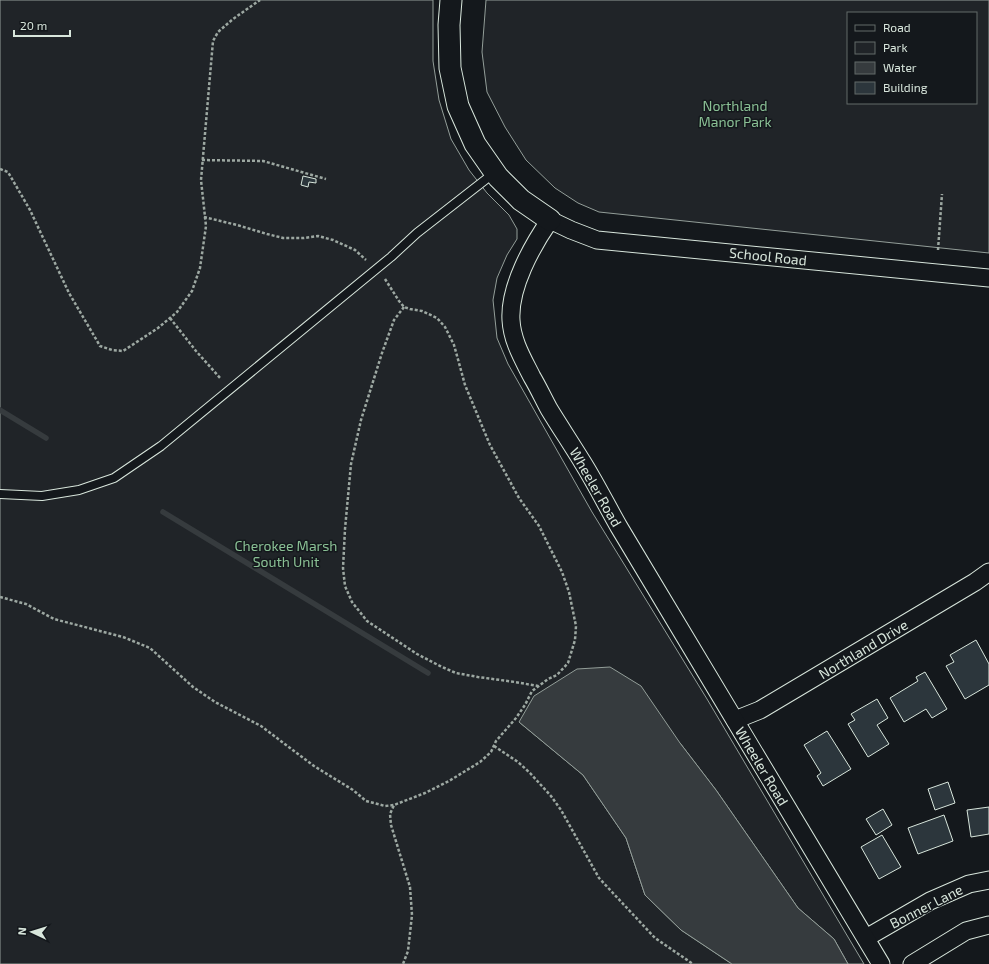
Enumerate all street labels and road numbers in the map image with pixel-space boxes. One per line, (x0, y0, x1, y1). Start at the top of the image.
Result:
street label: School Road (728, 243, 808, 269)
street label: Wheeler Road (566, 444, 626, 530)
street label: Northland Drive (815, 616, 911, 682)
street label: Wheeler Road (732, 724, 792, 808)
street label: Bonner Lane (887, 880, 965, 932)

